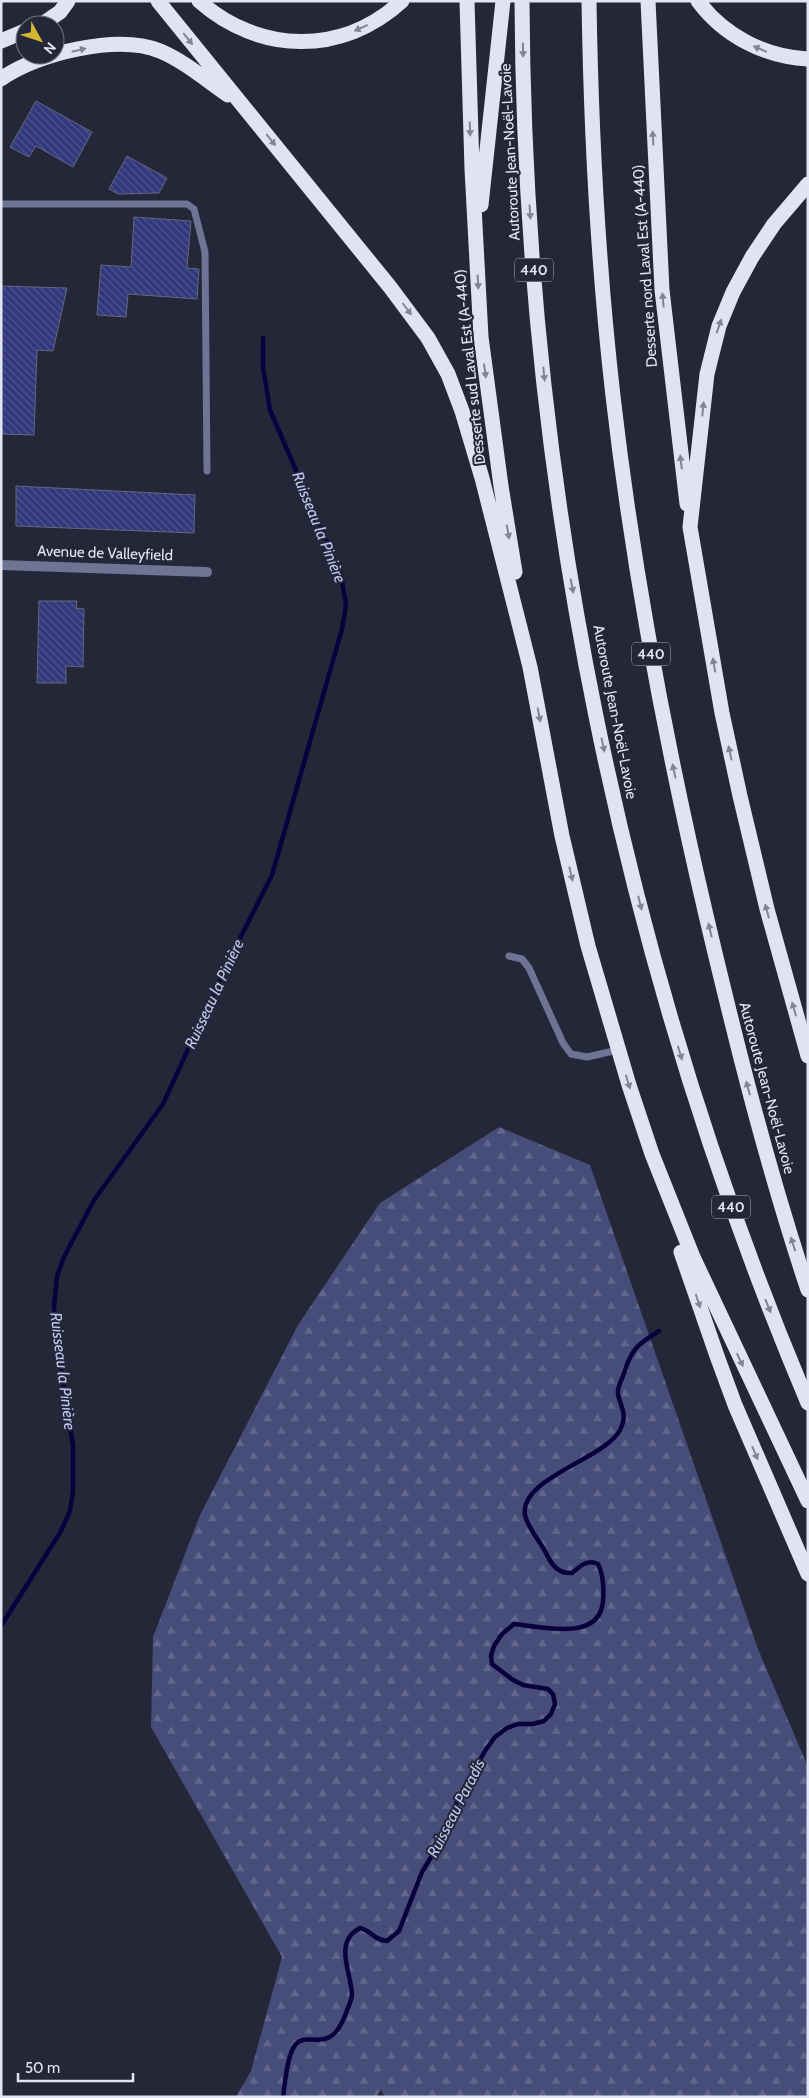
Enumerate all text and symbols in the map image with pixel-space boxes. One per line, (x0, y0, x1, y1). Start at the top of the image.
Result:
north arrow (15, 15, 65, 65)
one-way arrow (354, 24, 368, 32)
one-way arrow (183, 32, 194, 45)
text: N (40, 39, 60, 58)
one-way arrow (519, 42, 527, 58)
one-way arrow (753, 45, 767, 53)
one-way arrow (71, 46, 86, 54)
street label: Autoroute Jean-Noël-Lavoie (496, 63, 524, 241)
one-way arrow (467, 121, 475, 137)
one-way arrow (649, 130, 657, 146)
one-way arrow (265, 134, 276, 147)
street label: Desserte nord Laval Est (A-440) (629, 164, 661, 368)
one-way arrow (527, 205, 535, 221)
road number: 440 (515, 258, 553, 282)
street label: Desserte sud Laval Est (A-440) (451, 268, 489, 466)
one-way arrow (474, 274, 482, 290)
one-way arrow (659, 292, 667, 308)
one-way arrow (402, 302, 412, 316)
one-way arrow (715, 319, 723, 334)
one-way arrow (481, 363, 489, 379)
one-way arrow (540, 366, 548, 382)
one-way arrow (699, 401, 707, 417)
one-way arrow (677, 454, 685, 470)
water label: Ruisseau la Pinière (288, 469, 350, 585)
one-way arrow (504, 524, 512, 540)
street label: Avenue de Valleyfield (37, 542, 173, 564)
one-way arrow (569, 578, 577, 594)
street label: Autoroute Jean-Noël-Lavoie (589, 623, 641, 801)
road number: 440 (632, 642, 670, 666)
one-way arrow (709, 656, 717, 672)
one-way arrow (535, 708, 543, 724)
one-way arrow (600, 738, 608, 754)
one-way arrow (726, 745, 734, 761)
one-way arrow (670, 764, 678, 779)
one-way arrow (567, 867, 575, 882)
one-way arrow (636, 896, 644, 911)
one-way arrow (763, 904, 771, 919)
one-way arrow (706, 922, 714, 937)
water label: Ruisseau la Pinière (180, 936, 248, 1052)
street label: Autoroute Jean-Noël-Lavoie (735, 1000, 799, 1176)
one-way arrow (790, 1002, 798, 1017)
one-way arrow (677, 1046, 685, 1061)
one-way arrow (624, 1074, 632, 1089)
one-way arrow (743, 1080, 751, 1095)
road number: 440 (712, 1196, 750, 1218)
one-way arrow (788, 1236, 796, 1251)
one-way arrow (694, 1294, 702, 1309)
one-way arrow (764, 1298, 772, 1313)
water label: Ruisseau la Pinière (46, 1311, 80, 1431)
one-way arrow (737, 1353, 745, 1367)
one-way arrow (752, 1446, 760, 1460)
water label: Ruisseau Paradis (423, 1756, 489, 1860)
scale bar (18, 2050, 132, 2082)
text: 50 m (25, 2059, 60, 2077)

